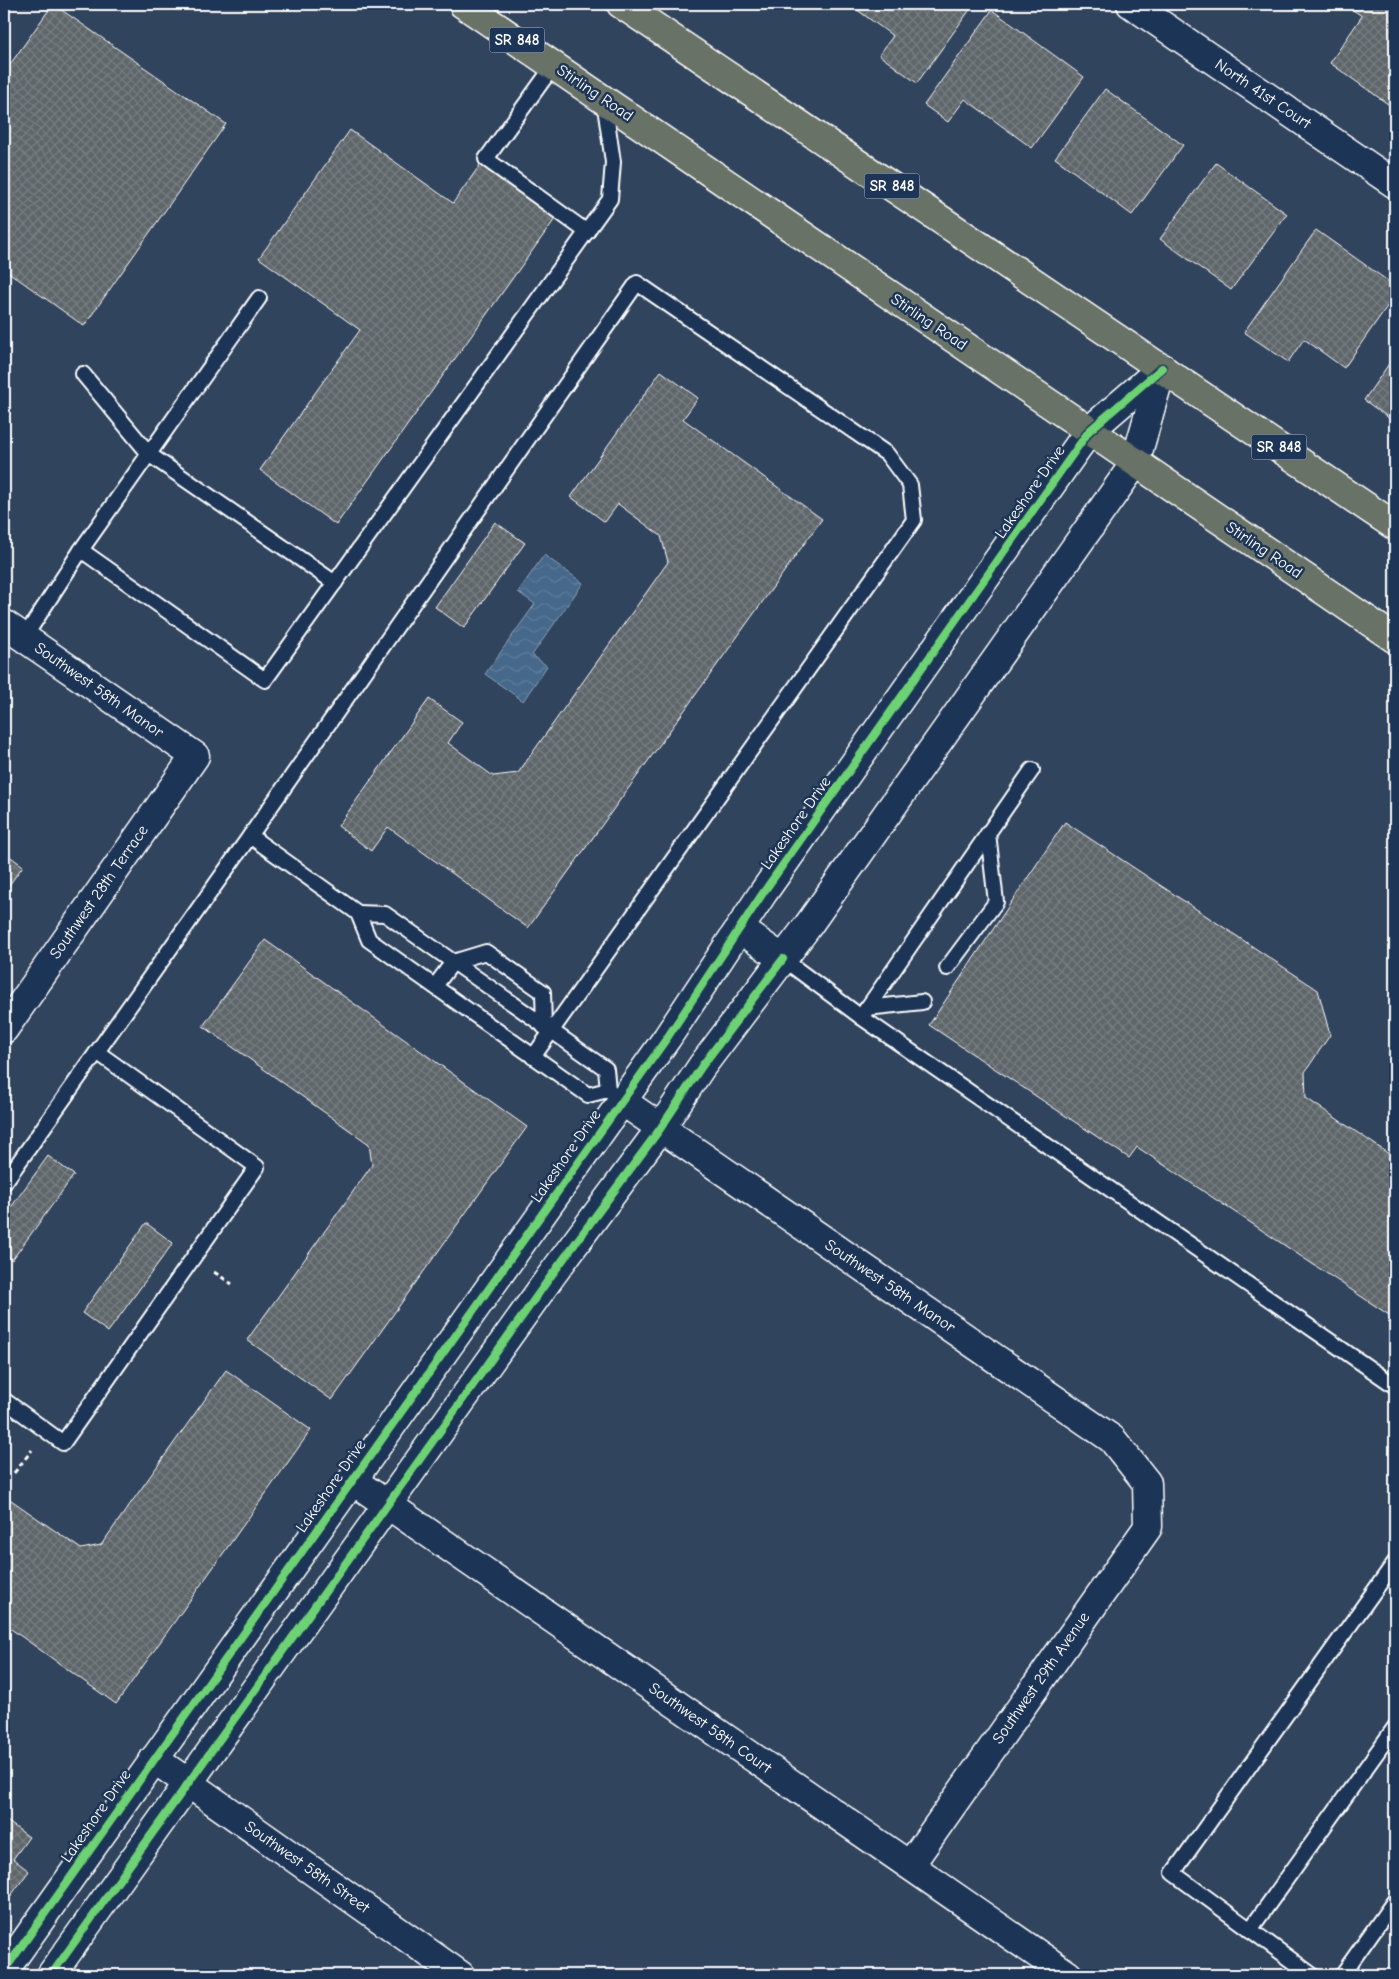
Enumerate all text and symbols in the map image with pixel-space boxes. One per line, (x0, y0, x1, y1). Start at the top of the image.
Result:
road number: SR 848 (490, 28, 544, 52)
street label: North 41st Court (1212, 55, 1315, 133)
street label: Stirling Road (554, 61, 636, 125)
road number: SR 848 (864, 174, 920, 198)
street label: Stirling Road (888, 290, 970, 354)
road number: SR 848 (1252, 434, 1306, 460)
street label: Lakeshore Drive (991, 442, 1069, 542)
street label: Stirling Road (1223, 518, 1305, 582)
street label: Southwest 58th Manor (31, 639, 167, 742)
street label: Lakeshore Drive (757, 773, 835, 873)
street label: Southwest 28th Terrace (46, 822, 152, 962)
street label: Lakeshore Drive (527, 1106, 605, 1206)
street label: Southwest 58th Manor (821, 1236, 959, 1337)
street label: Lakeshore Drive (292, 1436, 370, 1536)
street label: Southwest 29th Avenue (989, 1609, 1093, 1747)
street label: Southwest 58th Court (645, 1679, 775, 1777)
street label: Lakeshore Drive (57, 1766, 135, 1866)
street label: Southwest 58th Street (241, 1817, 373, 1917)

